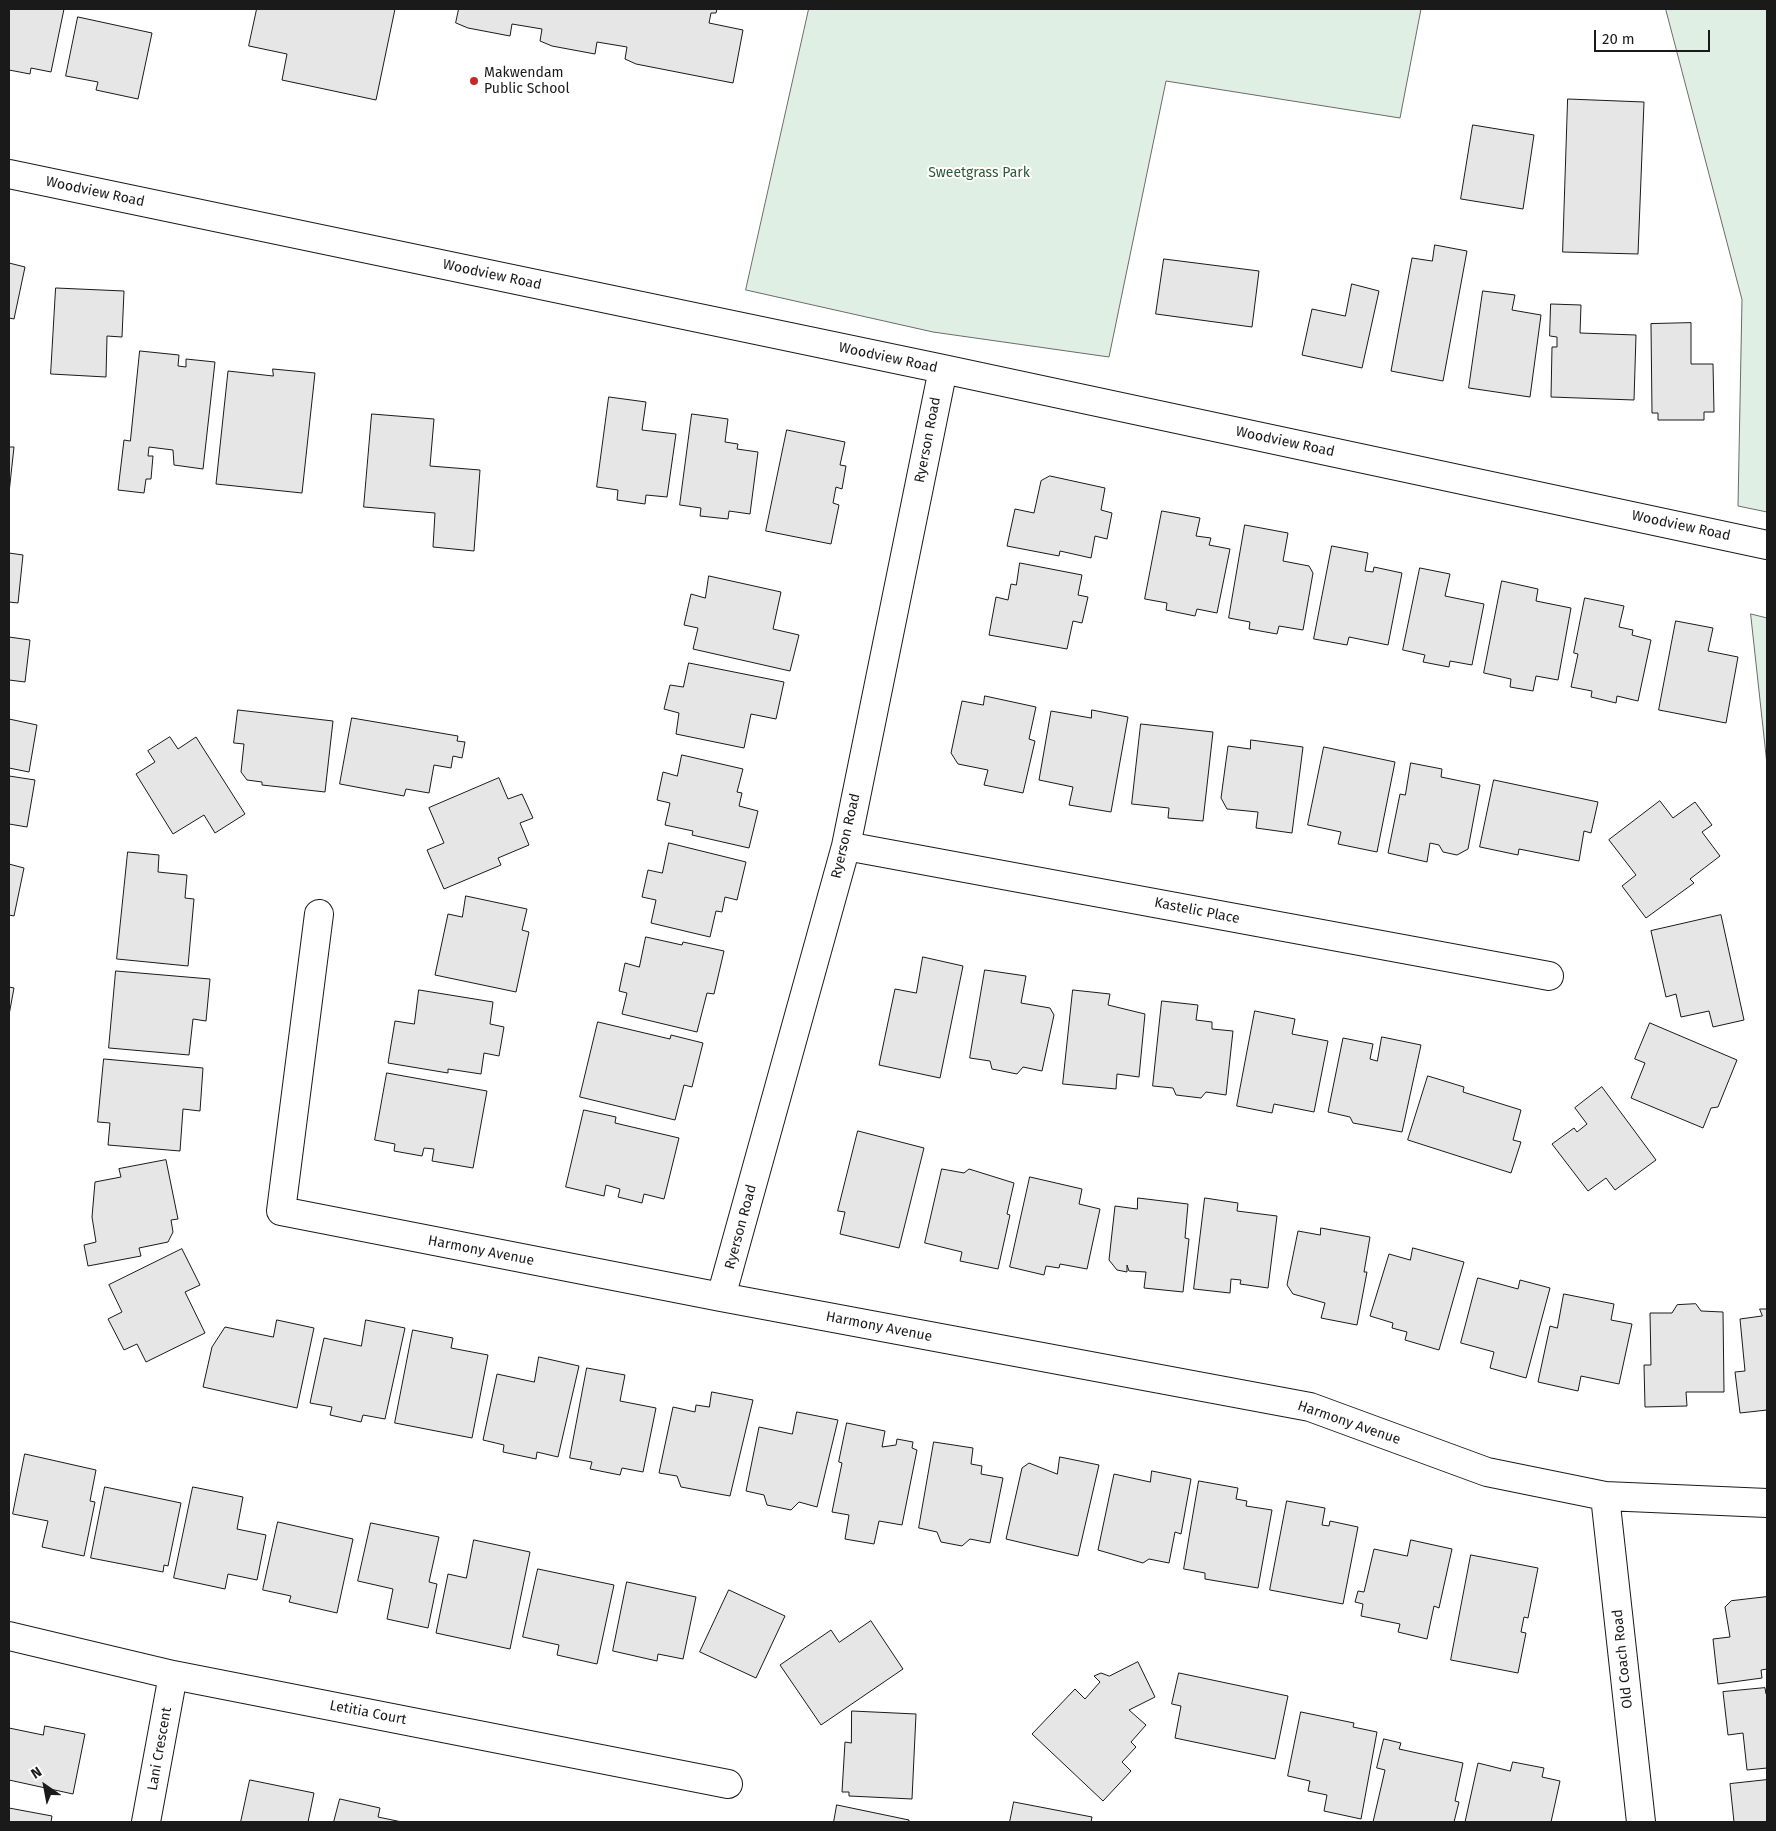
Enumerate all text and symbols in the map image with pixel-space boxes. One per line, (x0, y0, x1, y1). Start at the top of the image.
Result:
scale bar (1596, 20, 1712, 52)
text: 20 m (1602, 30, 1635, 48)
place label: Makwendam Public School (484, 65, 570, 98)
marker: Makwendam Public School (468, 75, 480, 87)
park label: Sweetgrass Park (928, 165, 1030, 181)
street label: Woodview Road (44, 173, 146, 211)
street label: Woodview Road (441, 256, 543, 294)
street label: Woodview Road (837, 339, 939, 377)
street label: Ryerson Road (911, 396, 945, 484)
street label: Woodview Road (1234, 423, 1336, 461)
street label: Woodview Road (1630, 507, 1732, 545)
street label: Ryerson Road (828, 792, 864, 880)
street label: Kastelic Place (1153, 894, 1241, 928)
street label: Ryerson Road (722, 1183, 760, 1271)
street label: Harmony Avenue (426, 1232, 536, 1270)
street label: Harmony Avenue (824, 1308, 934, 1346)
street label: Harmony Avenue (1295, 1397, 1403, 1449)
street label: Old Coach Road (1609, 1608, 1637, 1710)
street label: Letitia Court (328, 1697, 408, 1729)
street label: Lani Crescent (144, 1706, 176, 1792)
north arrow (20, 1761, 70, 1811)
text: N (28, 1763, 45, 1783)

